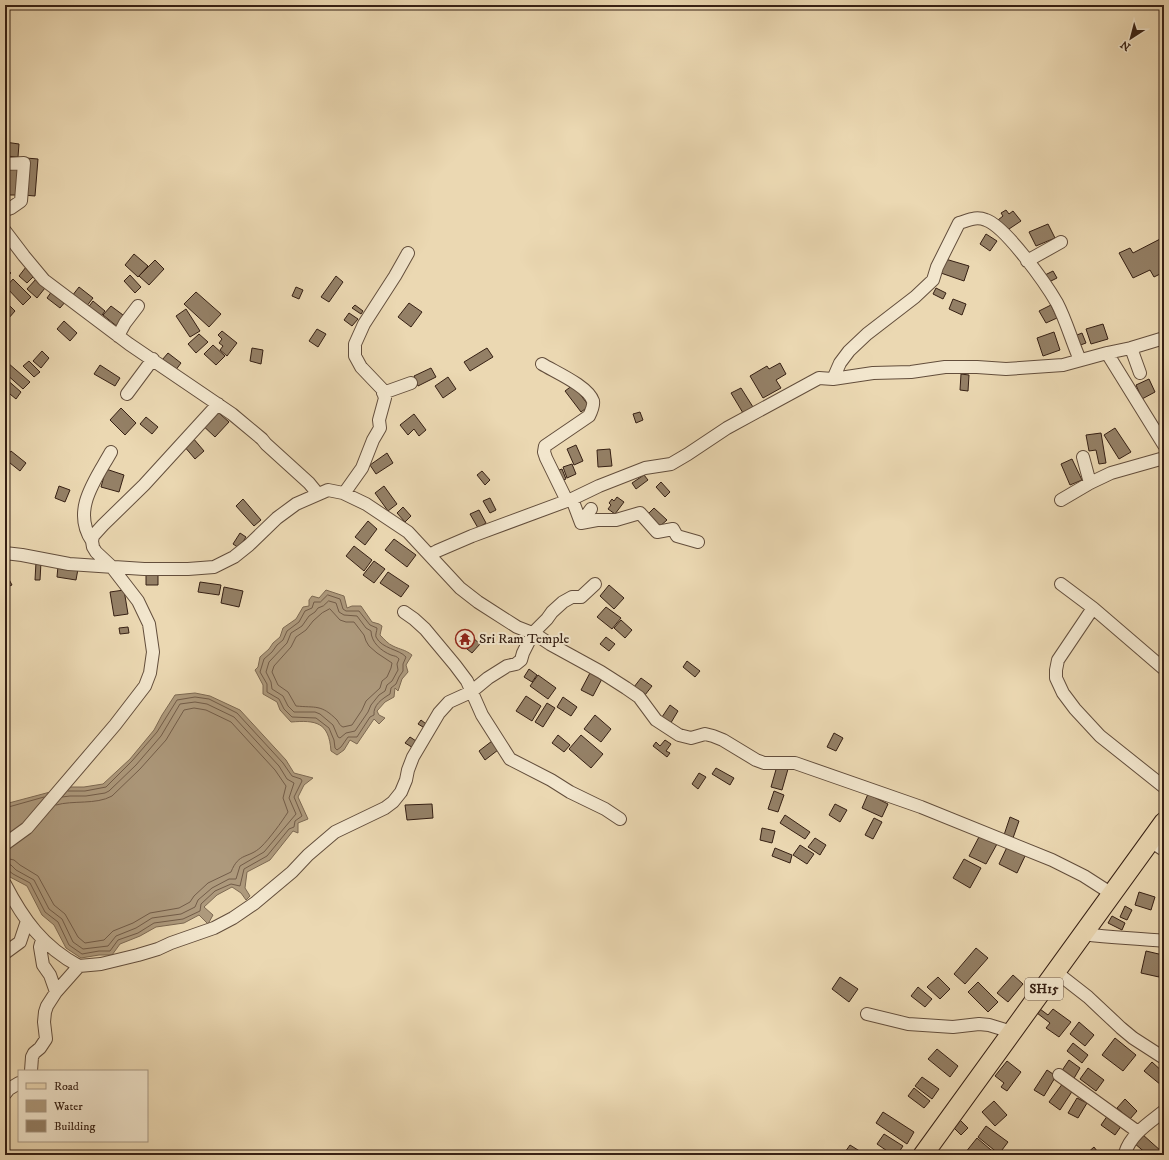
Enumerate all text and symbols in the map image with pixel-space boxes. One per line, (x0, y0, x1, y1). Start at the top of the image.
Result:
north arrow (1111, 18, 1151, 58)
text: N (1118, 37, 1133, 54)
temple icon: Sri Ram Temple (454, 628, 476, 650)
place label: Sri Ram Temple (479, 630, 570, 648)
road number: SH15 (1025, 978, 1063, 1000)
legend (18, 1070, 148, 1142)
text: Road (54, 1079, 79, 1094)
text: Water (53, 1099, 83, 1114)
text: Building (54, 1119, 95, 1134)

